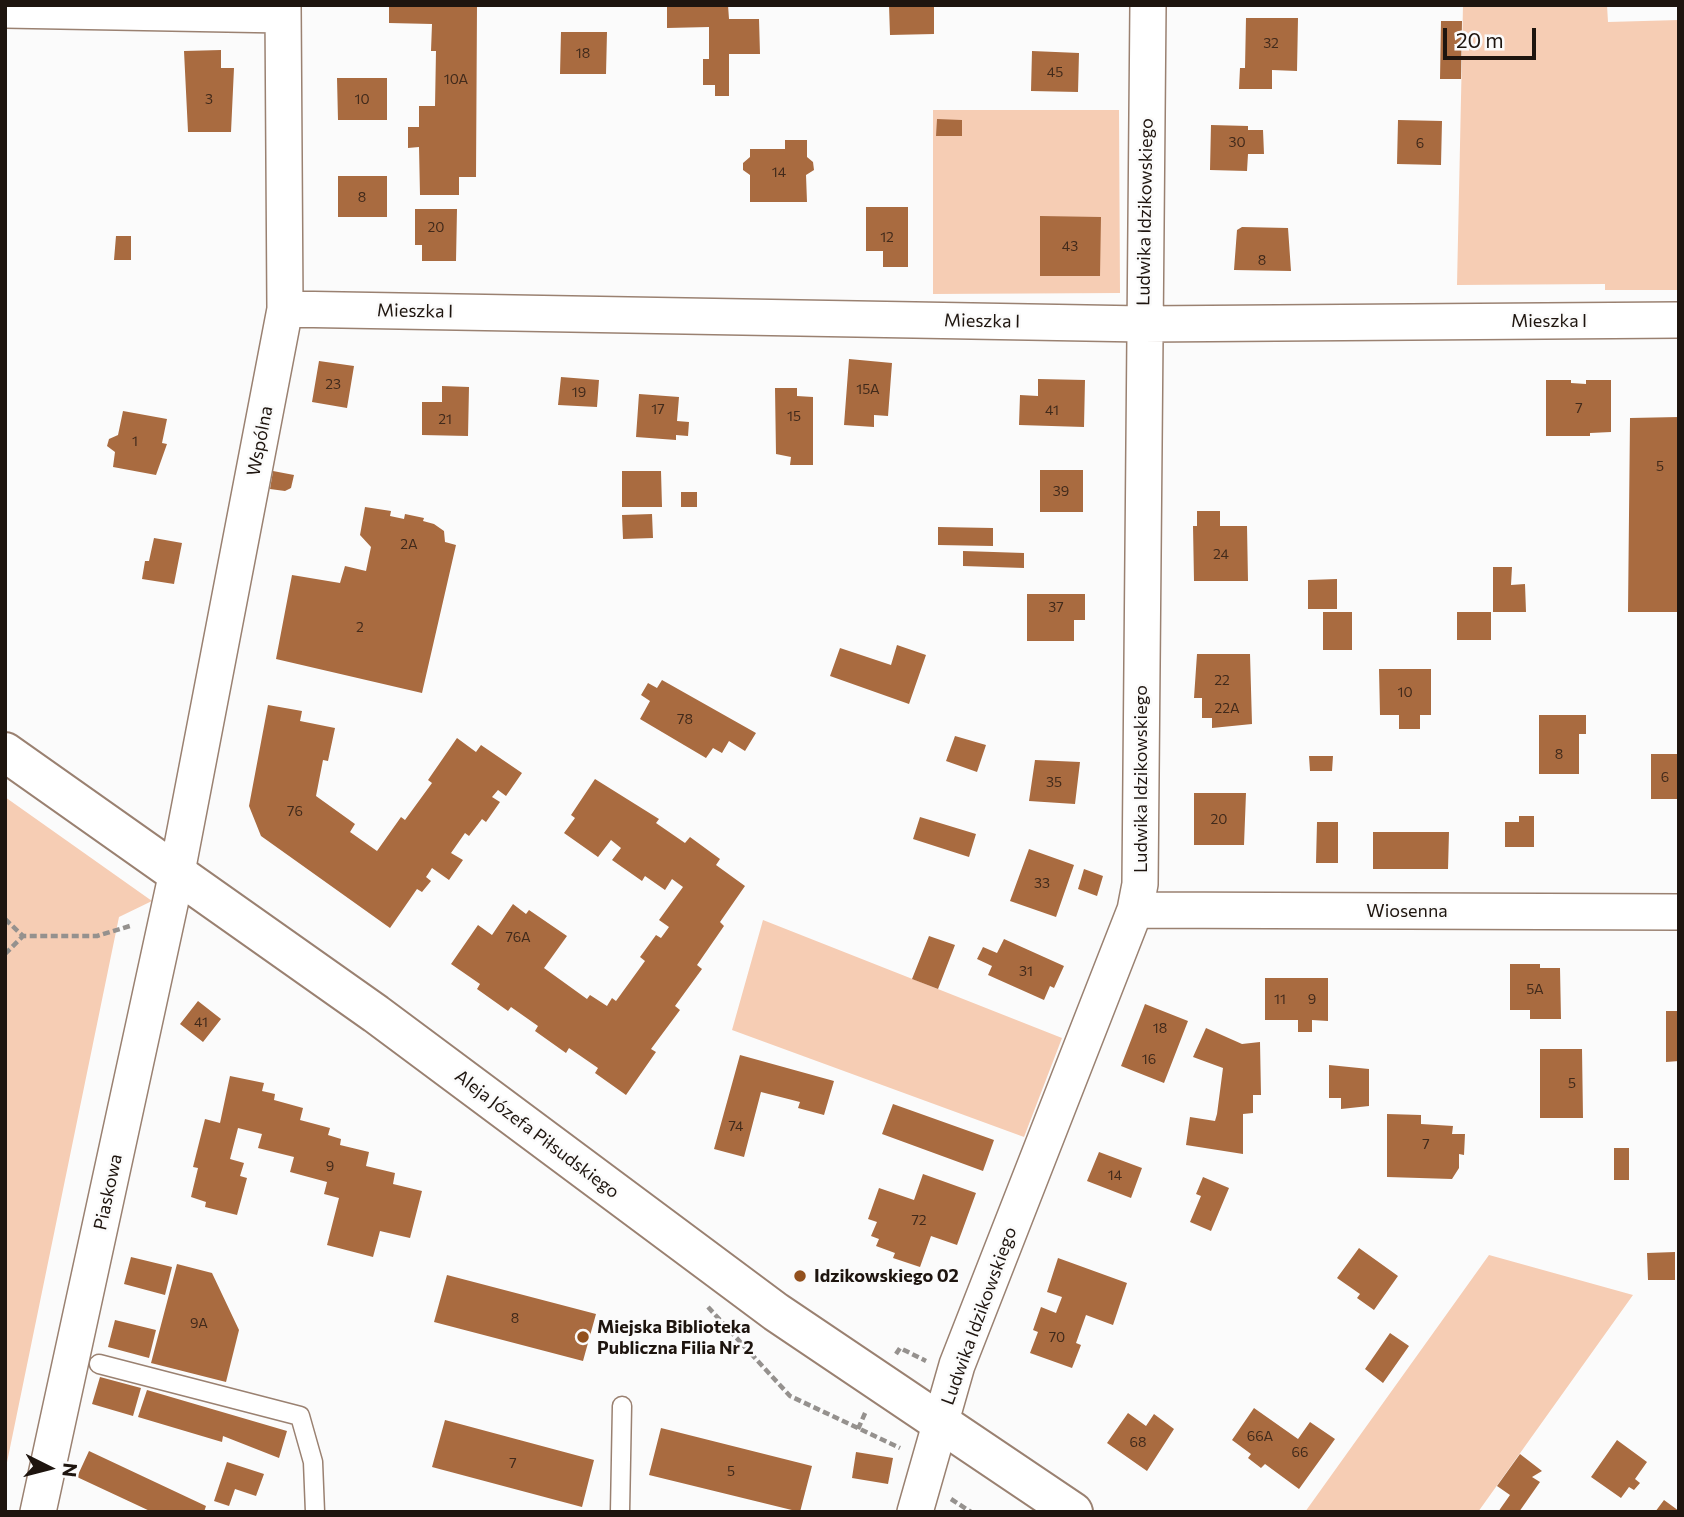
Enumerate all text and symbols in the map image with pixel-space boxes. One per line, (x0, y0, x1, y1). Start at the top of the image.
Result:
scale bar (1446, 14, 1539, 58)
text: 20 m (1456, 27, 1504, 52)
house number: 32 (1263, 35, 1279, 51)
house number: 18 (576, 45, 590, 61)
house number: 45 (1047, 64, 1063, 80)
house number: 10A (444, 71, 468, 87)
house number: 3 (205, 91, 213, 107)
house number: 10 (354, 91, 370, 107)
street label: Ludwika Idzikowskiego (1133, 118, 1157, 306)
house number: 30 (1228, 134, 1246, 150)
house number: 6 (1416, 135, 1424, 151)
house number: 14 (772, 164, 786, 180)
house number: 8 (358, 189, 366, 205)
house number: 20 (428, 219, 444, 235)
house number: 12 (880, 229, 894, 245)
house number: 43 (1062, 238, 1078, 254)
house number: 8 (1258, 252, 1266, 268)
street label: Mieszka I (377, 300, 453, 322)
street label: Mieszka I (944, 310, 1020, 332)
street label: Mieszka I (1511, 310, 1587, 332)
house number: 23 (325, 376, 341, 392)
house number: 15A (856, 381, 880, 397)
house number: 19 (572, 384, 586, 400)
house number: 7 (1575, 400, 1583, 416)
house number: 17 (651, 401, 665, 417)
house number: 41 (1045, 402, 1059, 418)
street label: Wspólna (243, 404, 277, 478)
house number: 15 (787, 408, 801, 424)
house number: 21 (438, 411, 452, 427)
house number: 1 (132, 433, 138, 449)
house number: 5 (1656, 458, 1664, 474)
house number: 39 (1053, 483, 1069, 499)
house number: 2A (400, 536, 418, 552)
house number: 24 (1213, 546, 1229, 562)
house number: 37 (1048, 599, 1064, 615)
house number: 2 (356, 619, 364, 635)
house number: 22 (1214, 672, 1230, 688)
house number: 10 (1397, 684, 1413, 700)
street label: Ludwika Idzikowskiego (1130, 685, 1152, 873)
house number: 22A (1214, 700, 1240, 716)
house number: 78 (677, 711, 693, 727)
house number: 8 (1555, 746, 1563, 762)
house number: 6 (1661, 769, 1669, 785)
house number: 35 (1046, 774, 1062, 790)
house number: 76 (287, 803, 303, 819)
house number: 20 (1211, 811, 1227, 827)
house number: 33 (1034, 875, 1050, 891)
street label: Wiosenna (1366, 900, 1448, 922)
house number: 76A (505, 929, 531, 945)
house number: 31 (1019, 963, 1033, 979)
house number: 5A (1526, 981, 1544, 997)
house number: 11 (1274, 991, 1286, 1007)
house number: 9 (1308, 991, 1316, 1007)
house number: 41 (194, 1014, 208, 1030)
house number: 18 (1153, 1020, 1167, 1036)
house number: 16 (1142, 1051, 1156, 1067)
street label: Aleja Józefa Piłsudskiego (450, 1065, 624, 1203)
house number: 5 (1568, 1075, 1576, 1091)
house number: 74 (729, 1118, 743, 1134)
house number: 7 (1422, 1136, 1430, 1152)
street label: Piaskowa (89, 1152, 127, 1232)
house number: 9 (326, 1158, 334, 1174)
house number: 14 (1108, 1167, 1122, 1183)
house number: 72 (911, 1212, 927, 1228)
street label: Ludwika Idzikowskiego (937, 1224, 1021, 1408)
place label: Idzikowskiego 02 (814, 1265, 959, 1287)
marker: Idzikowskiego 02 (792, 1268, 808, 1284)
house number: 8 (511, 1310, 519, 1326)
house number: 9A (190, 1315, 208, 1331)
place label: Miejska Biblioteka Publiczna Filia Nr 2 (597, 1316, 754, 1358)
marker: Miejska Biblioteka Publiczna Filia Nr 2 (575, 1329, 591, 1345)
house number: 70 (1049, 1329, 1065, 1345)
house number: 66A (1247, 1428, 1273, 1444)
north arrow (14, 1433, 84, 1503)
house number: 68 (1130, 1434, 1146, 1450)
house number: 66 (1292, 1444, 1308, 1460)
house number: 7 (509, 1455, 517, 1471)
text: N (58, 1462, 83, 1479)
house number: 5 (727, 1463, 735, 1479)

